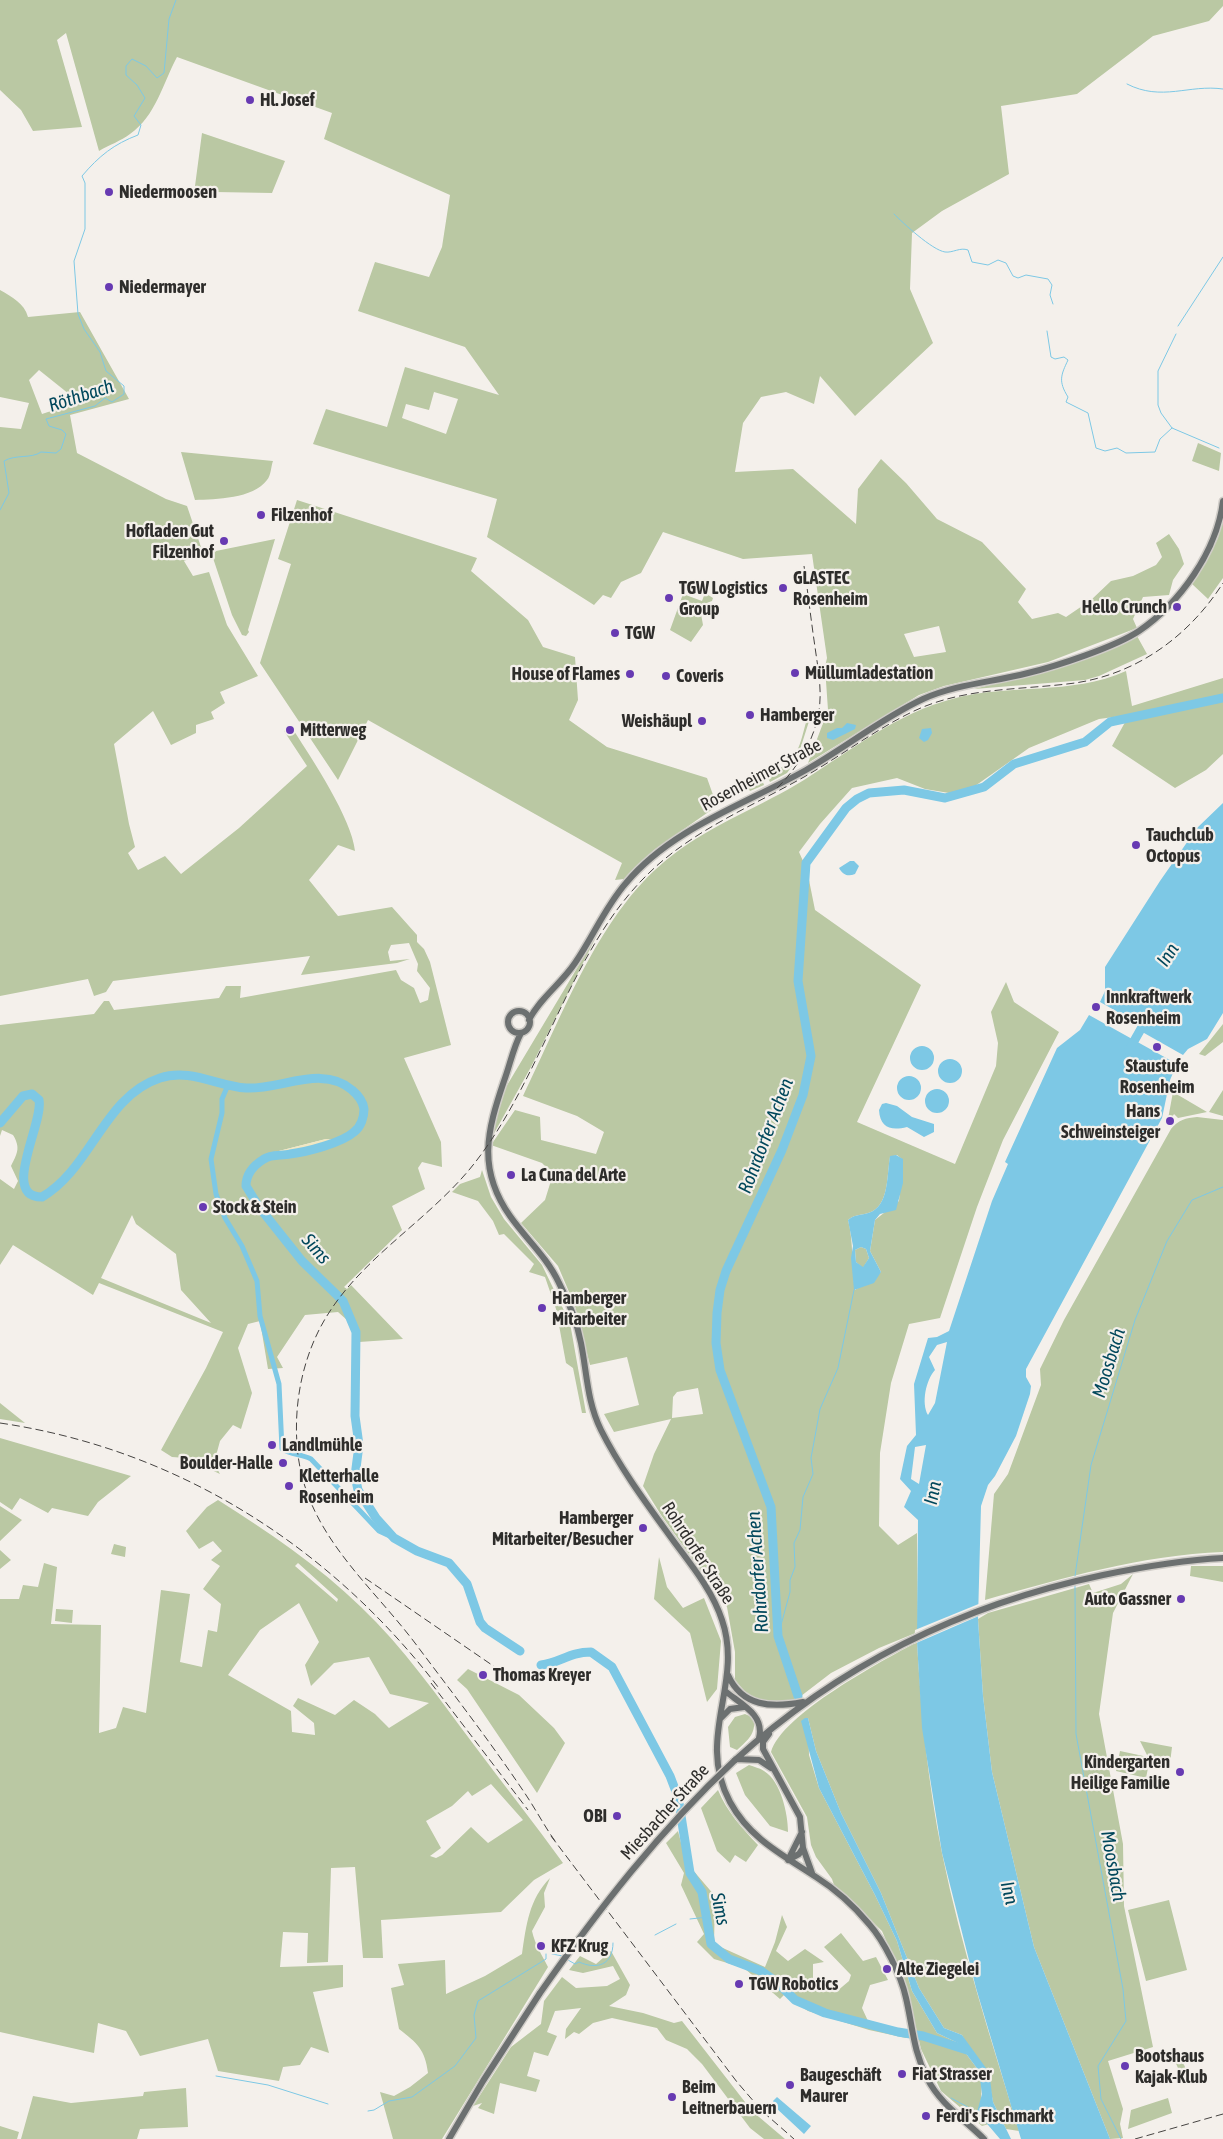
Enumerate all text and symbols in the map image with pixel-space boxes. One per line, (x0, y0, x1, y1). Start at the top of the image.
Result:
place label: Hl. Josef (260, 89, 315, 111)
marker: Hl. Josef (244, 94, 256, 106)
place label: Niedermoosen (119, 181, 217, 203)
marker: Niedermoosen (103, 186, 115, 198)
place label: Niedermayer (119, 276, 206, 298)
marker: Niedermayer (103, 281, 115, 293)
water label: Röthbach (46, 375, 116, 417)
place label: Filzenhof (271, 504, 333, 526)
marker: Filzenhof (255, 509, 267, 521)
place label: Hofladen Gut Filzenhof (126, 520, 214, 562)
marker: Hofladen Gut Filzenhof (218, 535, 230, 547)
place label: GLASTEC Rosenheim (793, 567, 868, 610)
place label: TGW Logistics Group (679, 577, 768, 620)
marker: GLASTEC Rosenheim (777, 582, 789, 594)
marker: TGW Logistics Group (663, 592, 675, 604)
place label: Hello Crunch (1082, 596, 1167, 618)
marker: Hello Crunch (1171, 601, 1183, 613)
place label: TGW (625, 622, 655, 644)
marker: TGW (609, 627, 621, 639)
place label: Müllumladestation (805, 662, 933, 684)
place label: House of Flames (512, 663, 620, 685)
place label: Coveris (676, 665, 724, 687)
marker: Müllumladestation (789, 667, 801, 679)
marker: House of Flames (624, 668, 636, 680)
marker: Coveris (660, 670, 672, 682)
place label: Hamberger (760, 704, 834, 726)
marker: Hamberger (744, 709, 756, 721)
place label: Weishäupl (622, 710, 692, 732)
marker: Weishäupl (696, 715, 708, 727)
place label: Mitterweg (300, 719, 366, 741)
marker: Mitterweg (284, 724, 296, 736)
street label: Rosenheimer Straße (697, 734, 825, 816)
place label: Tauchclub Octopus (1146, 824, 1214, 866)
marker: Tauchclub Octopus (1130, 839, 1142, 851)
water label: Inn (1152, 939, 1184, 971)
place label: Innkraftwerk Rosenheim (1106, 986, 1191, 1028)
marker: Innkraftwerk Rosenheim (1090, 1001, 1102, 1013)
marker: Staustufe Rosenheim (1151, 1041, 1163, 1053)
place label: Staustufe Rosenheim (1120, 1055, 1194, 1098)
water label: Rohrdorfer Achen (734, 1075, 798, 1197)
place label: Hans Schweinsteiger (1061, 1100, 1160, 1142)
marker: Hans Schweinsteiger (1164, 1115, 1176, 1127)
place label: La Cuna del Arte (521, 1164, 626, 1186)
marker: La Cuna del Arte (505, 1169, 517, 1181)
place label: Stock & Stein (213, 1196, 297, 1218)
marker: Stock & Stein (197, 1201, 209, 1213)
water label: Sims (297, 1229, 335, 1269)
place label: Hamberger Mitarbeiter (552, 1287, 626, 1330)
marker: Hamberger Mitarbeiter (536, 1302, 548, 1314)
water label: Moosbach (1088, 1326, 1130, 1400)
place label: Landlmühle (282, 1434, 363, 1456)
marker: Landlmühle (266, 1439, 278, 1451)
place label: Boulder-Halle (180, 1452, 273, 1474)
marker: Boulder-Halle (277, 1457, 289, 1469)
place label: Kletterhalle Rosenheim (299, 1465, 379, 1508)
water label: Inn (919, 1479, 947, 1507)
marker: Kletterhalle Rosenheim (283, 1480, 295, 1492)
street label: Rohrdorfer Straße (657, 1498, 739, 1608)
place label: Hamberger Mitarbeiter/Besucher (492, 1507, 633, 1550)
water label: Rohrdorfer Achen (742, 1511, 774, 1633)
marker: Hamberger Mitarbeiter/Besucher (637, 1522, 649, 1534)
place label: Auto Gassner (1085, 1588, 1171, 1610)
marker: Auto Gassner (1175, 1593, 1187, 1605)
place label: Thomas Kreyer (493, 1664, 591, 1686)
marker: Thomas Kreyer (477, 1669, 489, 1681)
place label: Kindergarten Heilige Familie (1071, 1751, 1170, 1794)
street label: Miesbacher Straße (616, 1760, 714, 1864)
marker: Kindergarten Heilige Familie (1174, 1766, 1186, 1778)
place label: OBI (583, 1805, 607, 1827)
marker: OBI (611, 1810, 623, 1822)
water label: Moosbach (1096, 1829, 1130, 1903)
water label: Inn (995, 1879, 1023, 1907)
water label: Sims (705, 1891, 735, 1927)
place label: KFZ Krug (551, 1935, 608, 1957)
marker: KFZ Krug (535, 1940, 547, 1952)
place label: Alte Ziegelei (897, 1958, 979, 1980)
marker: Alte Ziegelei (881, 1963, 893, 1975)
place label: TGW Robotics (749, 1973, 838, 1995)
marker: TGW Robotics (733, 1978, 745, 1990)
place label: Bootshaus Kajak-Klub (1135, 2045, 1208, 2088)
marker: Bootshaus Kajak-Klub (1119, 2060, 1131, 2072)
place label: Fiat Strasser (912, 2063, 992, 2085)
place label: Baugeschäft Maurer (800, 2064, 881, 2106)
marker: Fiat Strasser (896, 2068, 908, 2080)
place label: Beim Leitnerbauern (682, 2076, 776, 2118)
marker: Baugeschäft Maurer (784, 2079, 796, 2091)
marker: Beim Leitnerbauern (666, 2091, 678, 2103)
place label: Ferdi's Fischmarkt (936, 2105, 1054, 2127)
marker: Ferdi's Fischmarkt (920, 2110, 932, 2122)

